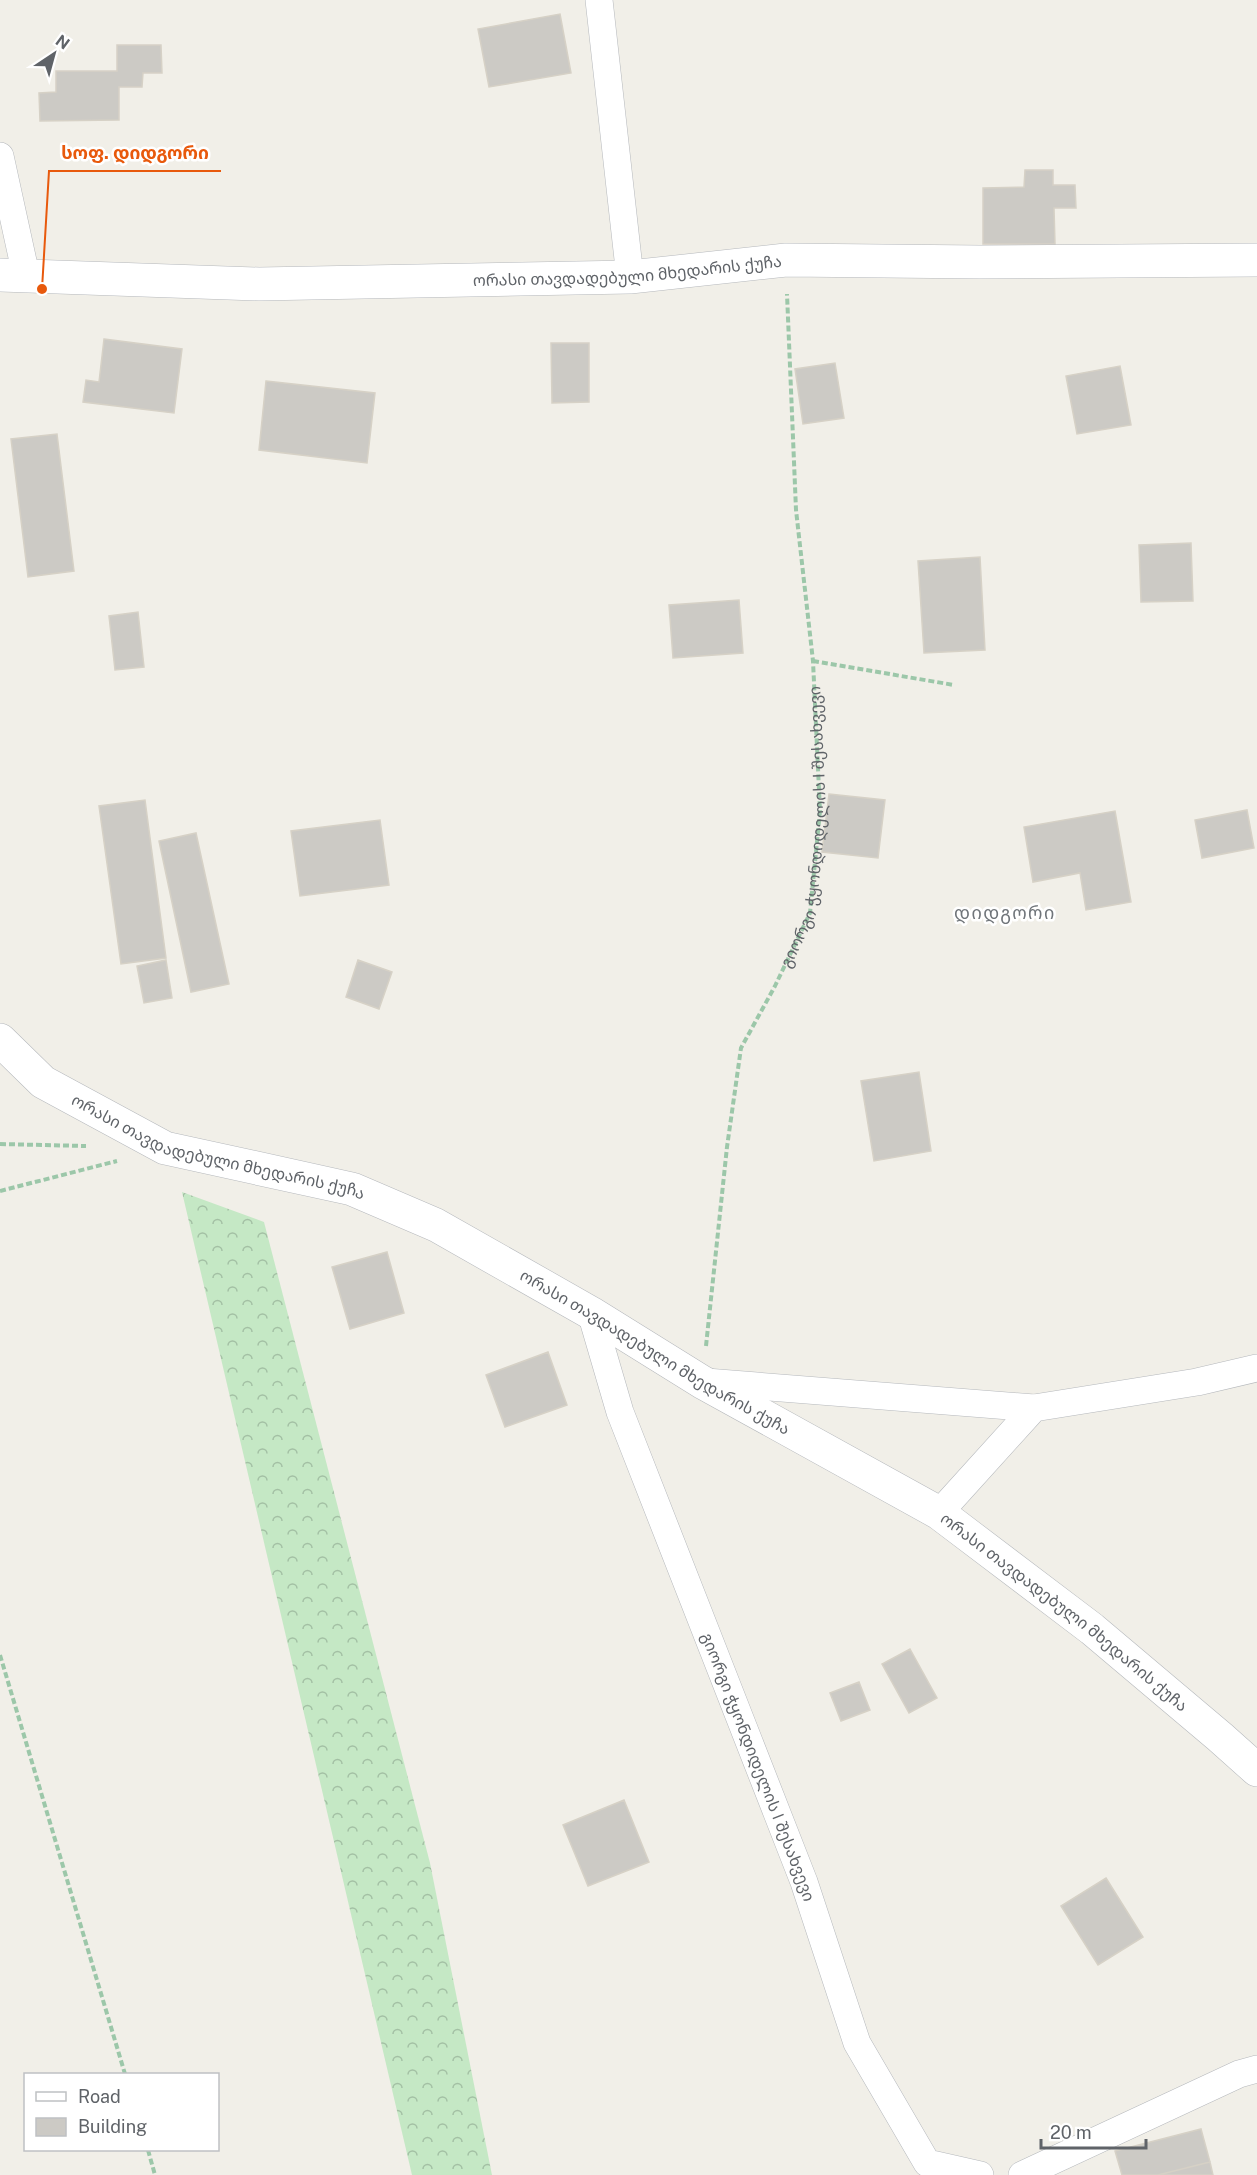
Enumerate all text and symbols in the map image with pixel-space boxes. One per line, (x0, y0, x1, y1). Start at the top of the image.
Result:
north arrow (24, 24, 84, 84)
text: N (52, 31, 73, 54)
callout: სოფ. დიდგორი (49, 135, 221, 171)
text: სოფ. დიდგორი (61, 142, 209, 164)
street label: ორასი თავდადებული მხედარის ქუჩა (473, 251, 783, 289)
street label: გიორგი ჭყონდიდელის I შესახვევი (776, 686, 831, 970)
district label: დიდგორი (954, 902, 1056, 924)
street label: ორასი თავდადებული მხედარის ქუჩა (68, 1090, 368, 1203)
street label: ორასი თავდადებული მხედარის ქუჩა (517, 1265, 793, 1438)
street label: ორასი თავდადებული მხედარის ქუჩა (937, 1508, 1192, 1715)
street label: გიორგი ჭყონდიდელის I შესახვევი (698, 1630, 819, 1903)
legend (24, 2073, 219, 2151)
text: Road (78, 2086, 121, 2107)
scale bar (1041, 2112, 1146, 2150)
text: Building (78, 2116, 147, 2137)
text: 20 m (1050, 2122, 1092, 2143)

